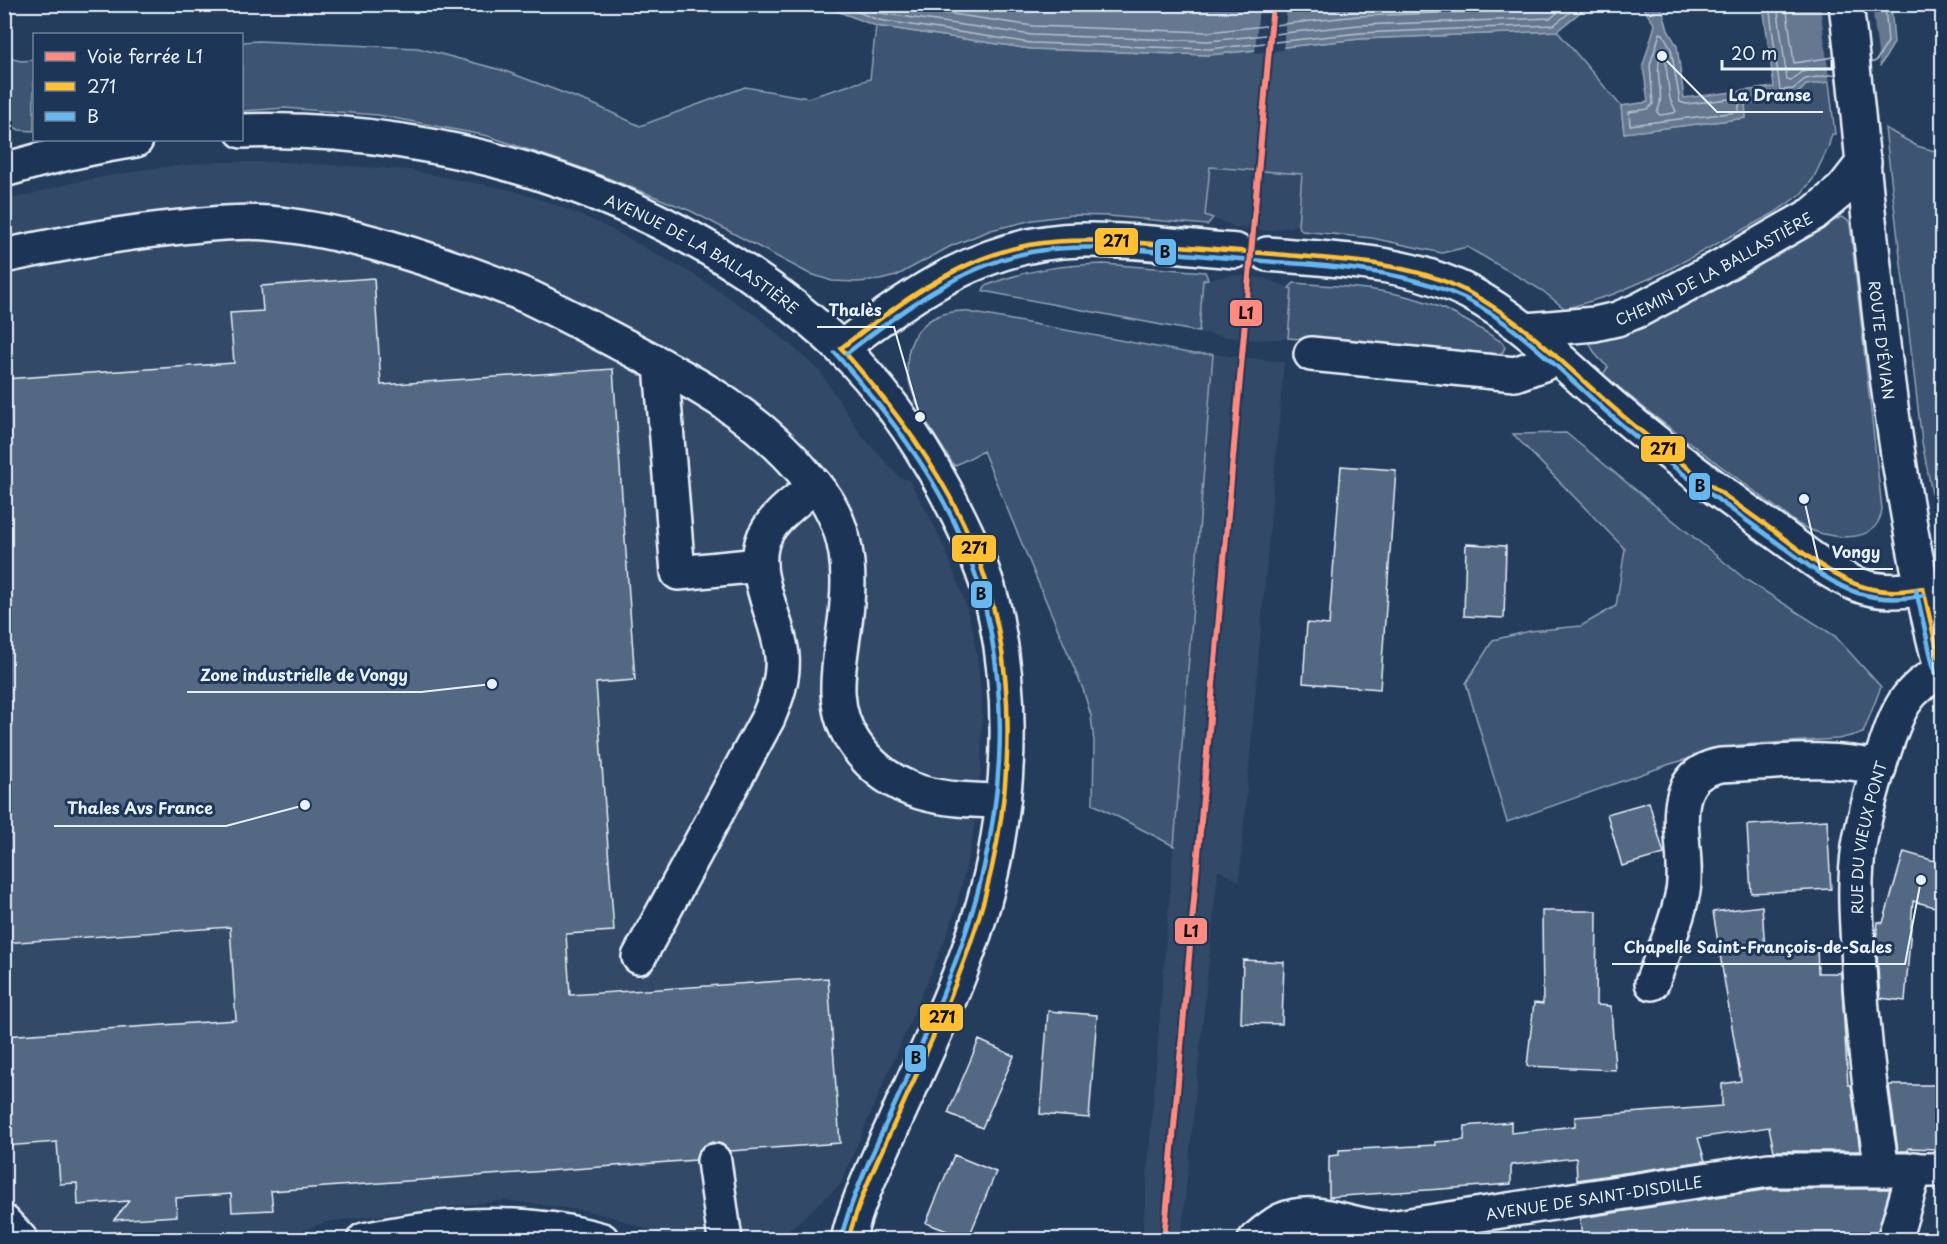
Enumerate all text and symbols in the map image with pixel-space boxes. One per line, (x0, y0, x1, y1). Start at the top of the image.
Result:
legend (33, 33, 243, 141)
scale bar (1722, 33, 1832, 71)
text: 20 m (1731, 39, 1777, 66)
text: Voie ferrée L1 (87, 42, 203, 69)
text: 271 (87, 72, 116, 99)
callout: La Dranse (1717, 78, 1823, 112)
text: La Dranse (1729, 82, 1811, 106)
text: B (87, 102, 99, 129)
street label: AVENUE DE LA BALLASTIÈRE (602, 187, 804, 318)
street label: CHEMIN DE LA BALLASTIÈRE (1611, 205, 1816, 330)
line badge: 271 (1094, 227, 1139, 256)
text: 271 (1103, 228, 1129, 252)
line badge: B (1154, 238, 1177, 266)
text: B (1160, 239, 1171, 263)
street label: ROUTE D'ÉVIAN (1864, 279, 1901, 401)
callout: Thalès (817, 293, 894, 327)
text: Thalès (828, 297, 882, 321)
line badge: L1 (1229, 299, 1263, 327)
text: L1 (1238, 300, 1254, 324)
line badge: 271 (1640, 435, 1686, 463)
text: 271 (1650, 436, 1676, 460)
line badge: B (1688, 472, 1711, 501)
text: B (1695, 473, 1706, 497)
line badge: 271 (951, 534, 997, 563)
text: 271 (961, 535, 987, 559)
callout: Vongy (1820, 535, 1893, 569)
text: Vongy (1832, 539, 1880, 563)
line badge: B (970, 580, 993, 609)
text: B (976, 581, 987, 605)
callout: Zone industrielle de Vongy (187, 658, 421, 692)
text: Zone industrielle de Vongy (200, 662, 408, 686)
street label: RUE DU VIEUX PONT (1844, 757, 1892, 915)
callout: Thales Avs France (54, 792, 226, 826)
text: Thales Avs France (67, 795, 213, 819)
line badge: L1 (1174, 917, 1208, 945)
text: L1 (1183, 918, 1199, 942)
callout: Chapelle Saint-François-de-Sales (1612, 930, 1905, 964)
text: Chapelle Saint-François-de-Sales (1624, 934, 1893, 958)
line badge: 271 (919, 1003, 964, 1032)
text: 271 (929, 1004, 955, 1028)
line badge: B (904, 1044, 927, 1073)
text: B (911, 1045, 922, 1069)
street label: AVENUE DE SAINT-DISDILLE (1484, 1169, 1704, 1225)

